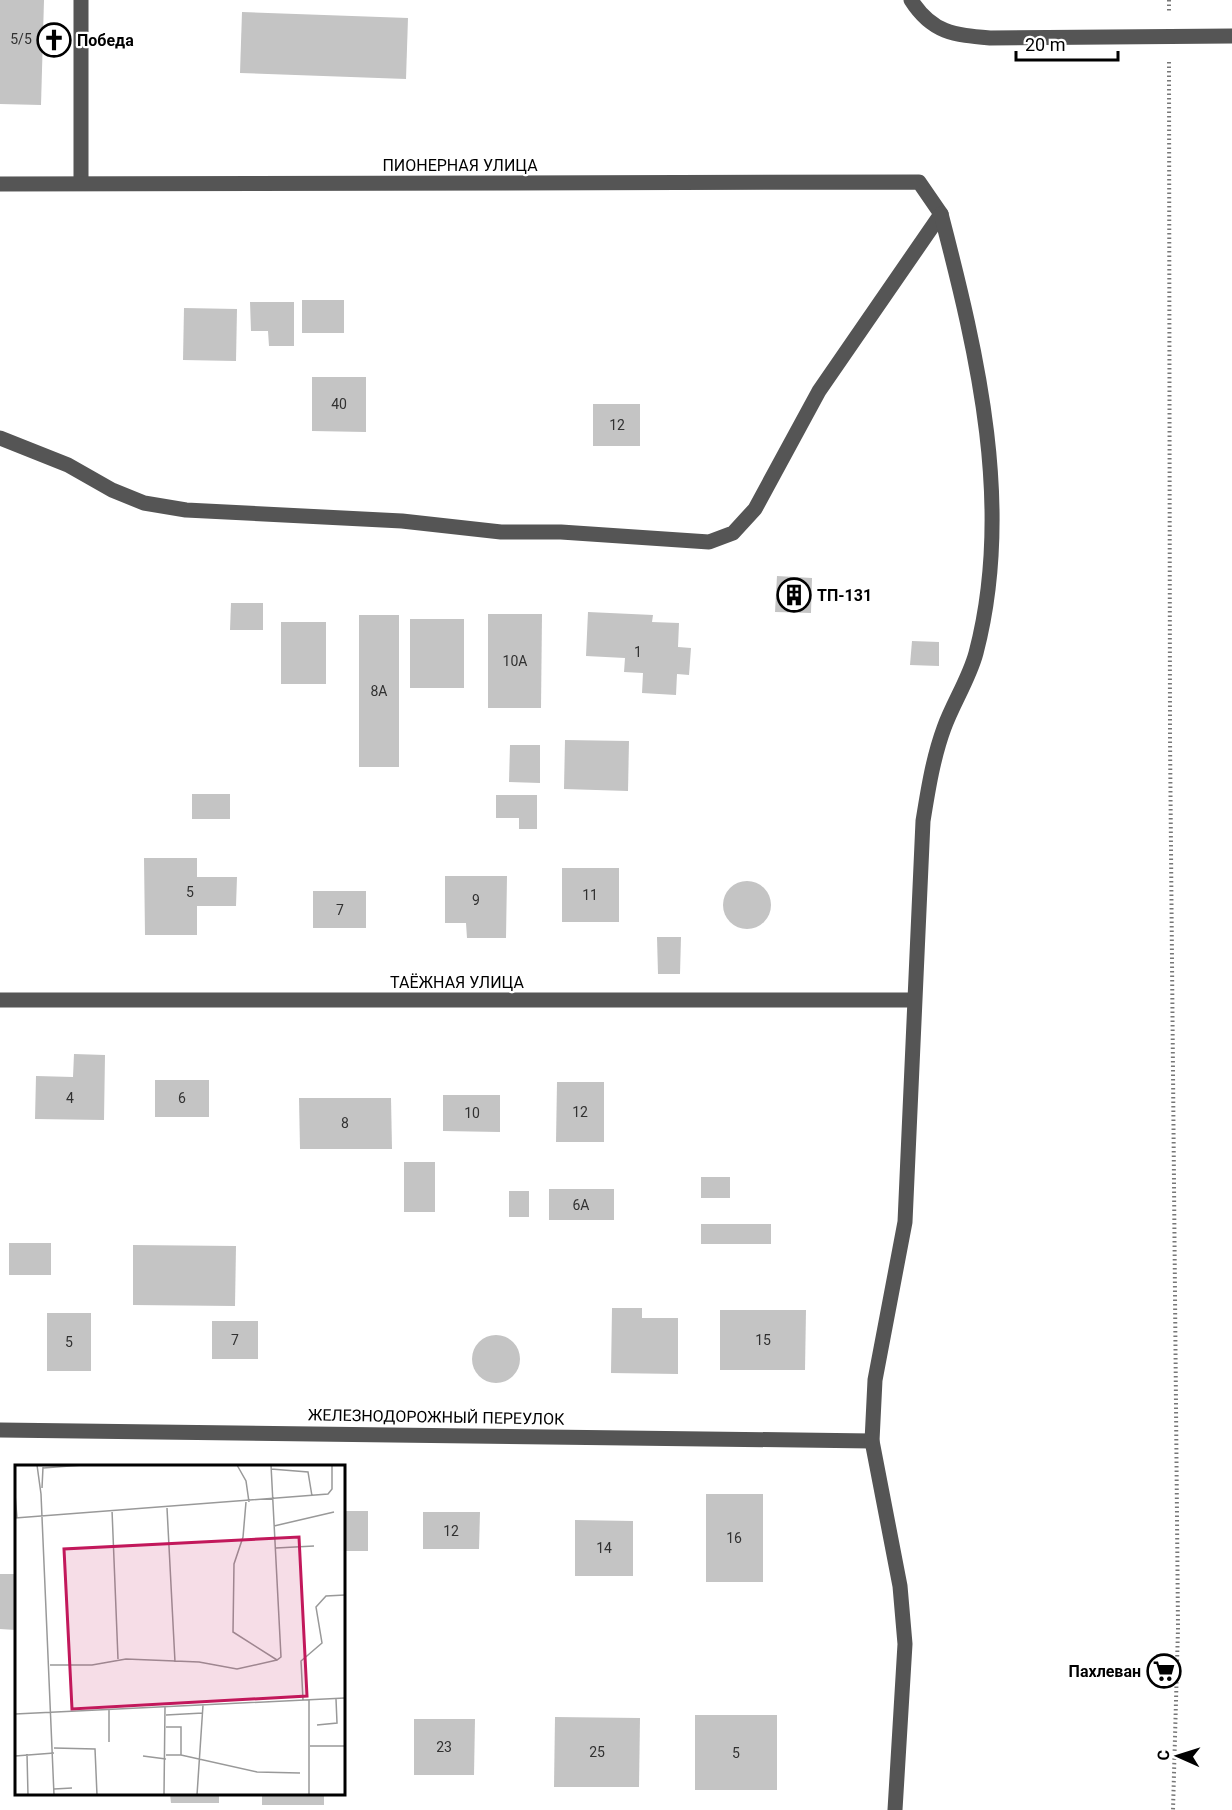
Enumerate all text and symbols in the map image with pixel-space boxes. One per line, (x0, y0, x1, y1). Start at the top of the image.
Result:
church icon: Победа (36, 22, 72, 58)
scale bar (1016, 24, 1118, 62)
house number: 5/5 (10, 31, 32, 47)
place label: Победа (77, 31, 134, 50)
text: 20 m (1025, 34, 1065, 55)
street label: ПИОНЕРНАЯ УЛИЦА (382, 156, 538, 175)
house number: 40 (331, 396, 347, 412)
house number: 12 (609, 417, 625, 433)
building icon: ТП-131 (776, 577, 812, 613)
place label: ТП-131 (817, 586, 872, 605)
house number: 1 (634, 644, 642, 660)
house number: 10А (503, 653, 527, 669)
house number: 8А (370, 683, 388, 699)
house number: 5 (186, 884, 194, 900)
house number: 11 (582, 887, 598, 903)
house number: 9 (472, 892, 480, 908)
house number: 7 (336, 902, 344, 918)
street label: ТАЁЖНАЯ УЛИЦА (390, 973, 524, 992)
house number: 4 (66, 1090, 74, 1106)
house number: 6 (178, 1090, 186, 1106)
house number: 12 (572, 1104, 588, 1120)
house number: 10 (464, 1105, 480, 1121)
house number: 8 (341, 1115, 349, 1131)
house number: 6А (572, 1197, 590, 1213)
house number: 7 (231, 1332, 239, 1348)
house number: 15 (755, 1332, 771, 1348)
house number: 5 (65, 1334, 73, 1350)
street label: ЖЕЛЕЗНОДОРОЖНЫЙ ПЕРЕУЛОК (308, 1405, 565, 1429)
inset map (15, 1465, 345, 1795)
house number: 12 (443, 1523, 459, 1539)
house number: 16 (726, 1530, 742, 1546)
house number: 14 (596, 1540, 612, 1556)
supermarket icon: Пахлеван (1146, 1653, 1182, 1689)
place label: Пахлеван (1069, 1662, 1141, 1681)
north arrow (1148, 1726, 1208, 1786)
house number: 23 (436, 1739, 452, 1755)
house number: 25 (589, 1744, 605, 1760)
house number: 5 (732, 1745, 740, 1761)
text: С (1154, 1750, 1173, 1761)

